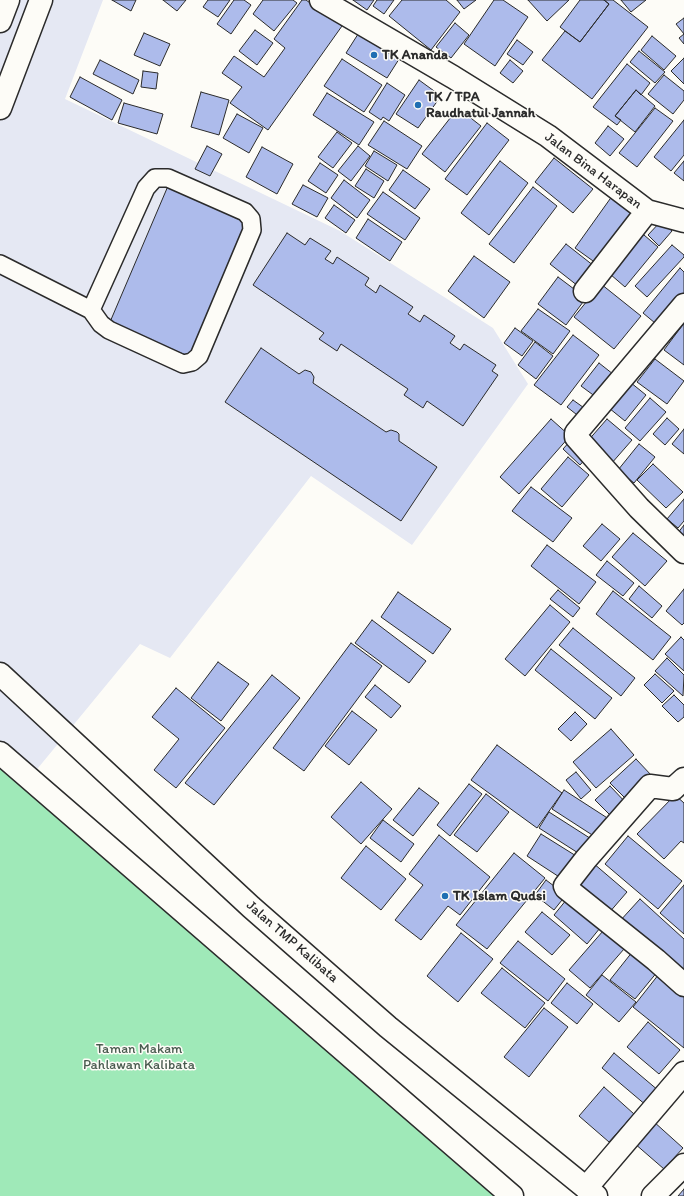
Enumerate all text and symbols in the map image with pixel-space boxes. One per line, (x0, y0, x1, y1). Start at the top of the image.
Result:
place label: TK Ananda (382, 47, 448, 63)
marker: TK Ananda (369, 50, 379, 60)
place label: TK / TPA Raudhatul Jannah (426, 89, 535, 122)
marker: TK / TPA Raudhatul Jannah (413, 100, 423, 110)
street label: Jalan Bina Harapan (541, 129, 645, 213)
place label: TK Islam Qudsi (453, 888, 546, 904)
marker: TK Islam Qudsi (440, 891, 450, 901)
street label: Jalan TMP Kalibata (242, 897, 342, 987)
park label: Taman Makam Pahlawan Kalibata (83, 1041, 195, 1074)

